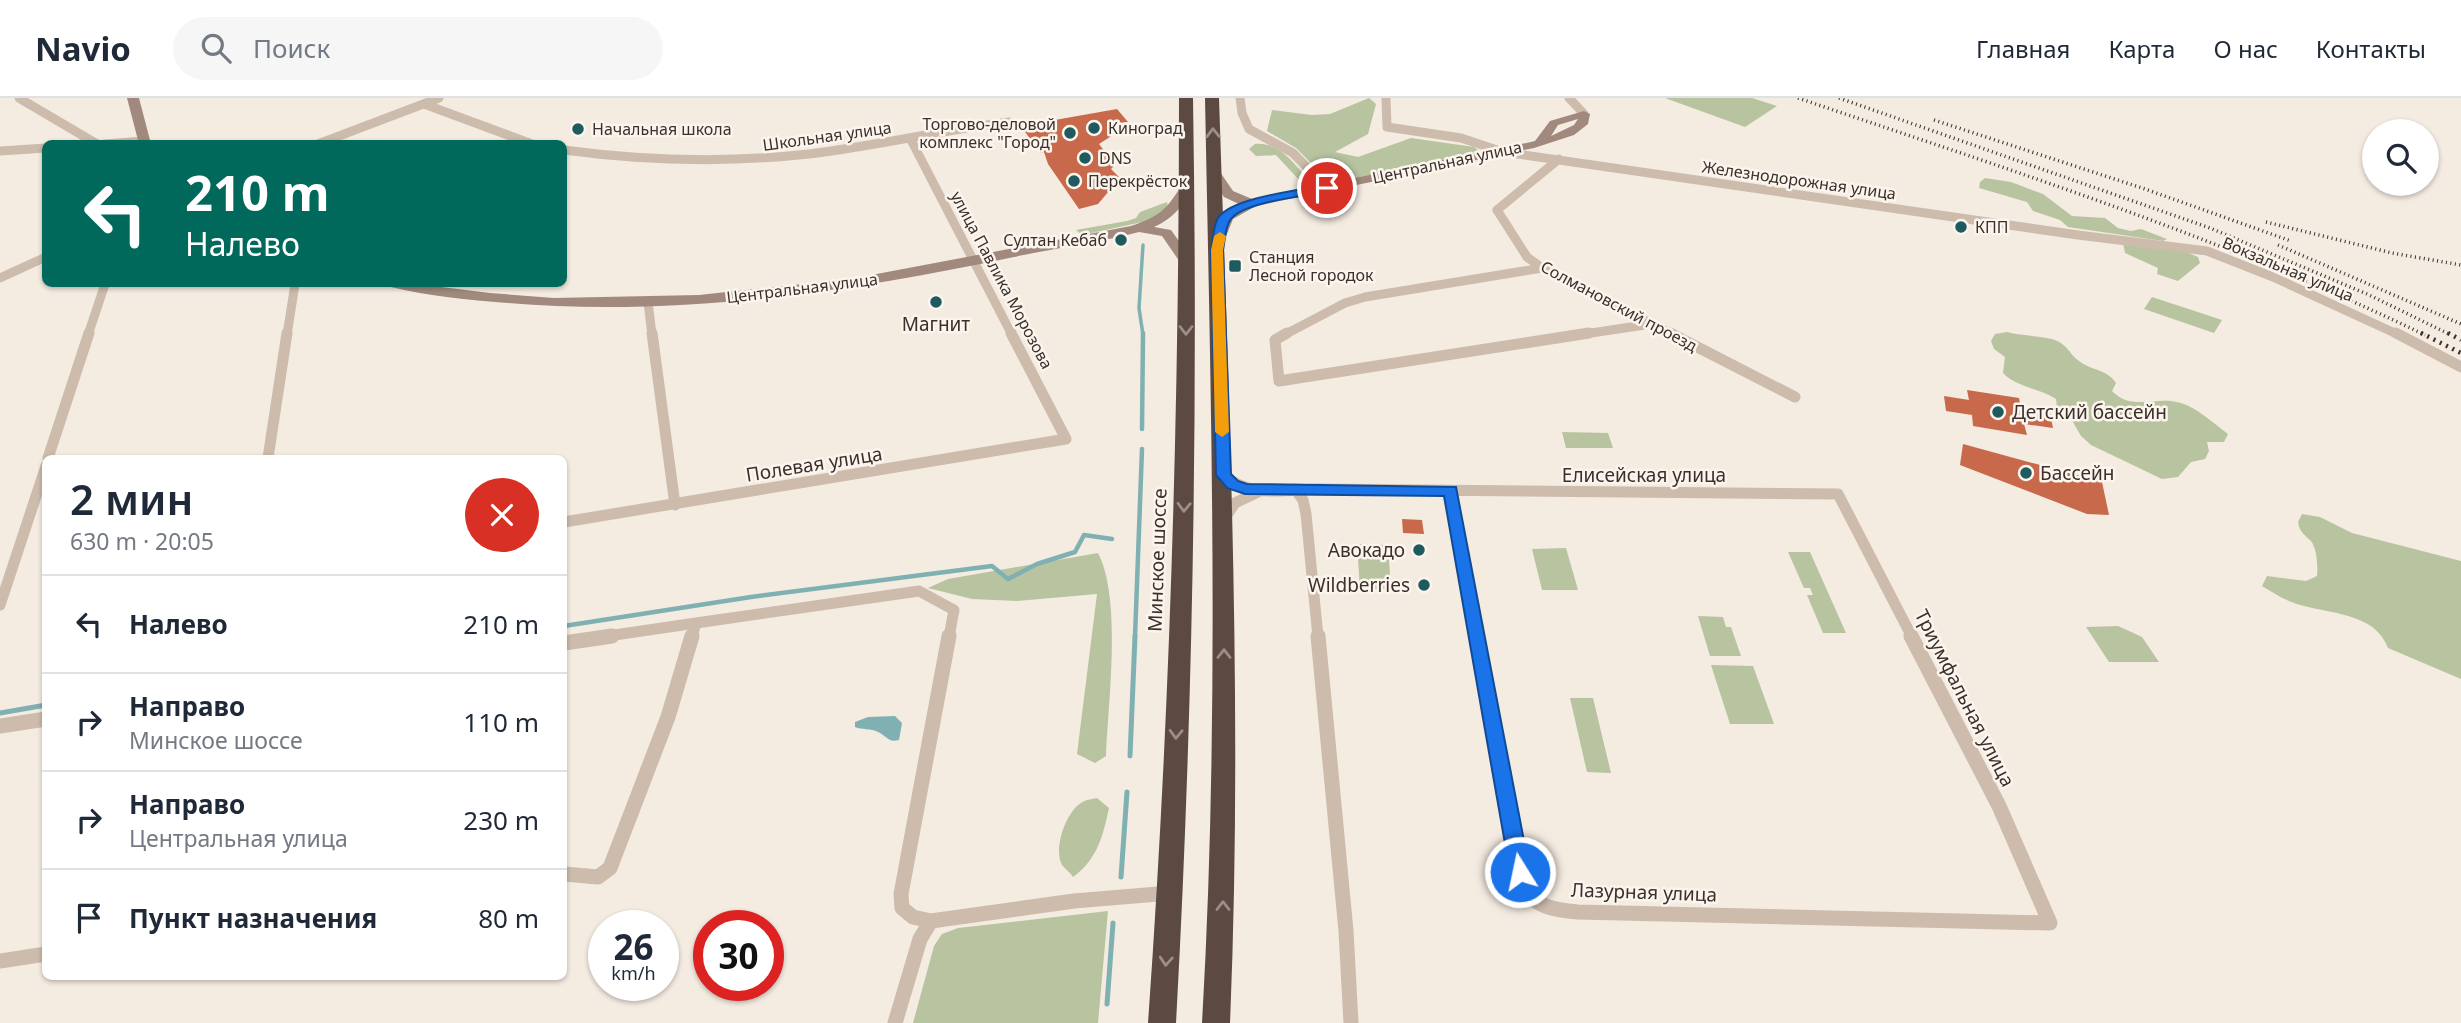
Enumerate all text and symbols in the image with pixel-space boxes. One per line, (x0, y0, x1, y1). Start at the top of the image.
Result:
search box (173, 17, 663, 80)
text: Navio (35, 26, 131, 71)
icon: search (197, 29, 235, 67)
text: Поиск (253, 30, 330, 66)
text: Главная (1976, 32, 2070, 65)
text: Карта (2108, 32, 2175, 65)
text: О нас (2213, 32, 2278, 65)
text: Контакты (2316, 32, 2426, 65)
place label: Торгово-деловой комплекс "Город" (919, 113, 1056, 153)
street label: Школьная улица (761, 116, 893, 156)
place label: Киноград (1108, 117, 1183, 139)
place label: Начальная школа (592, 118, 732, 140)
map controls (2362, 119, 2439, 196)
button: search (2362, 119, 2439, 196)
marker: Киноград (1086, 120, 1102, 136)
marker: Начальная школа (570, 121, 586, 137)
marker: Торгово-деловой комплекс "Город" (1062, 125, 1078, 141)
one-way arrow (1205, 127, 1221, 138)
street label: Центральная улица (1370, 135, 1524, 189)
place label: DNS (1099, 147, 1132, 169)
marker: DNS (1077, 150, 1093, 166)
street label: Железнодорожная улица (1700, 155, 1898, 205)
pin (1297, 158, 1357, 218)
text: 210 m (185, 159, 330, 225)
icon: left (70, 168, 161, 259)
icon: arrive (1308, 169, 1346, 207)
place label: Перекрёсток (1088, 170, 1188, 192)
marker: Перекрёсток (1066, 173, 1082, 189)
street label: улица Павлика Морозова (946, 187, 1058, 373)
place label: КПП (1975, 216, 2008, 238)
marker: КПП (1953, 219, 1969, 235)
text: Налево (185, 222, 300, 265)
place label: Султан Кебаб (1003, 229, 1107, 251)
street label: Вокзальная улица (2219, 231, 2357, 307)
marker: Султан Кебаб (1113, 232, 1129, 248)
place label: Станция Лесной городок (1249, 246, 1374, 286)
street label: Солмановский проезд (1537, 255, 1701, 357)
marker: Станция Лесной городок (1227, 258, 1243, 274)
street label: Центральная улица (725, 268, 879, 308)
marker: Магнит (928, 294, 944, 310)
place label: Магнит (902, 311, 970, 337)
one-way arrow (1178, 325, 1194, 336)
place label: Детский бассейн (2012, 399, 2167, 425)
marker: Детский бассейн (1990, 404, 2006, 420)
street label: Полевая улица (744, 440, 884, 488)
place label: Бассейн (2040, 460, 2115, 486)
street label: Елисейская улица (1562, 462, 1726, 488)
marker: Бассейн (2018, 465, 2034, 481)
text: 2 мин (70, 470, 193, 527)
button: close (465, 478, 539, 552)
street label: Минское шоссе (1142, 488, 1172, 632)
one-way arrow (1176, 501, 1191, 512)
text: 630 m · 20:05 (70, 525, 214, 557)
place label: Авокадо (1328, 537, 1405, 563)
marker: Авокадо (1411, 542, 1427, 558)
place label: Wildberries (1308, 572, 1410, 598)
marker: Wildberries (1416, 577, 1432, 593)
icon: left (70, 605, 108, 643)
street label: Триумфальная улица (1909, 605, 2021, 791)
text: Налево (129, 606, 228, 642)
text: 210 m (463, 606, 539, 642)
one-way arrow (1216, 648, 1232, 659)
text: Направо (129, 688, 245, 724)
icon: right (70, 703, 108, 741)
text: 110 m (463, 704, 539, 740)
text: Минское шоссе (129, 724, 303, 756)
one-way arrow (1168, 729, 1184, 740)
text: Направо (129, 786, 245, 822)
icon: right (70, 801, 108, 839)
text: 230 m (463, 802, 539, 838)
text: Центральная улица (129, 822, 348, 854)
position arrow (1483, 835, 1557, 909)
street label: Лазурная улица (1571, 876, 1717, 908)
icon: arrive (70, 899, 108, 937)
text: Пункт назначения (129, 900, 377, 936)
text: 80 m (478, 900, 539, 936)
one-way arrow (1215, 900, 1231, 911)
speed limit sign: 30 (693, 910, 784, 1001)
text: 26 (613, 923, 654, 970)
one-way arrow (1159, 956, 1174, 967)
text: km/h (611, 961, 656, 985)

